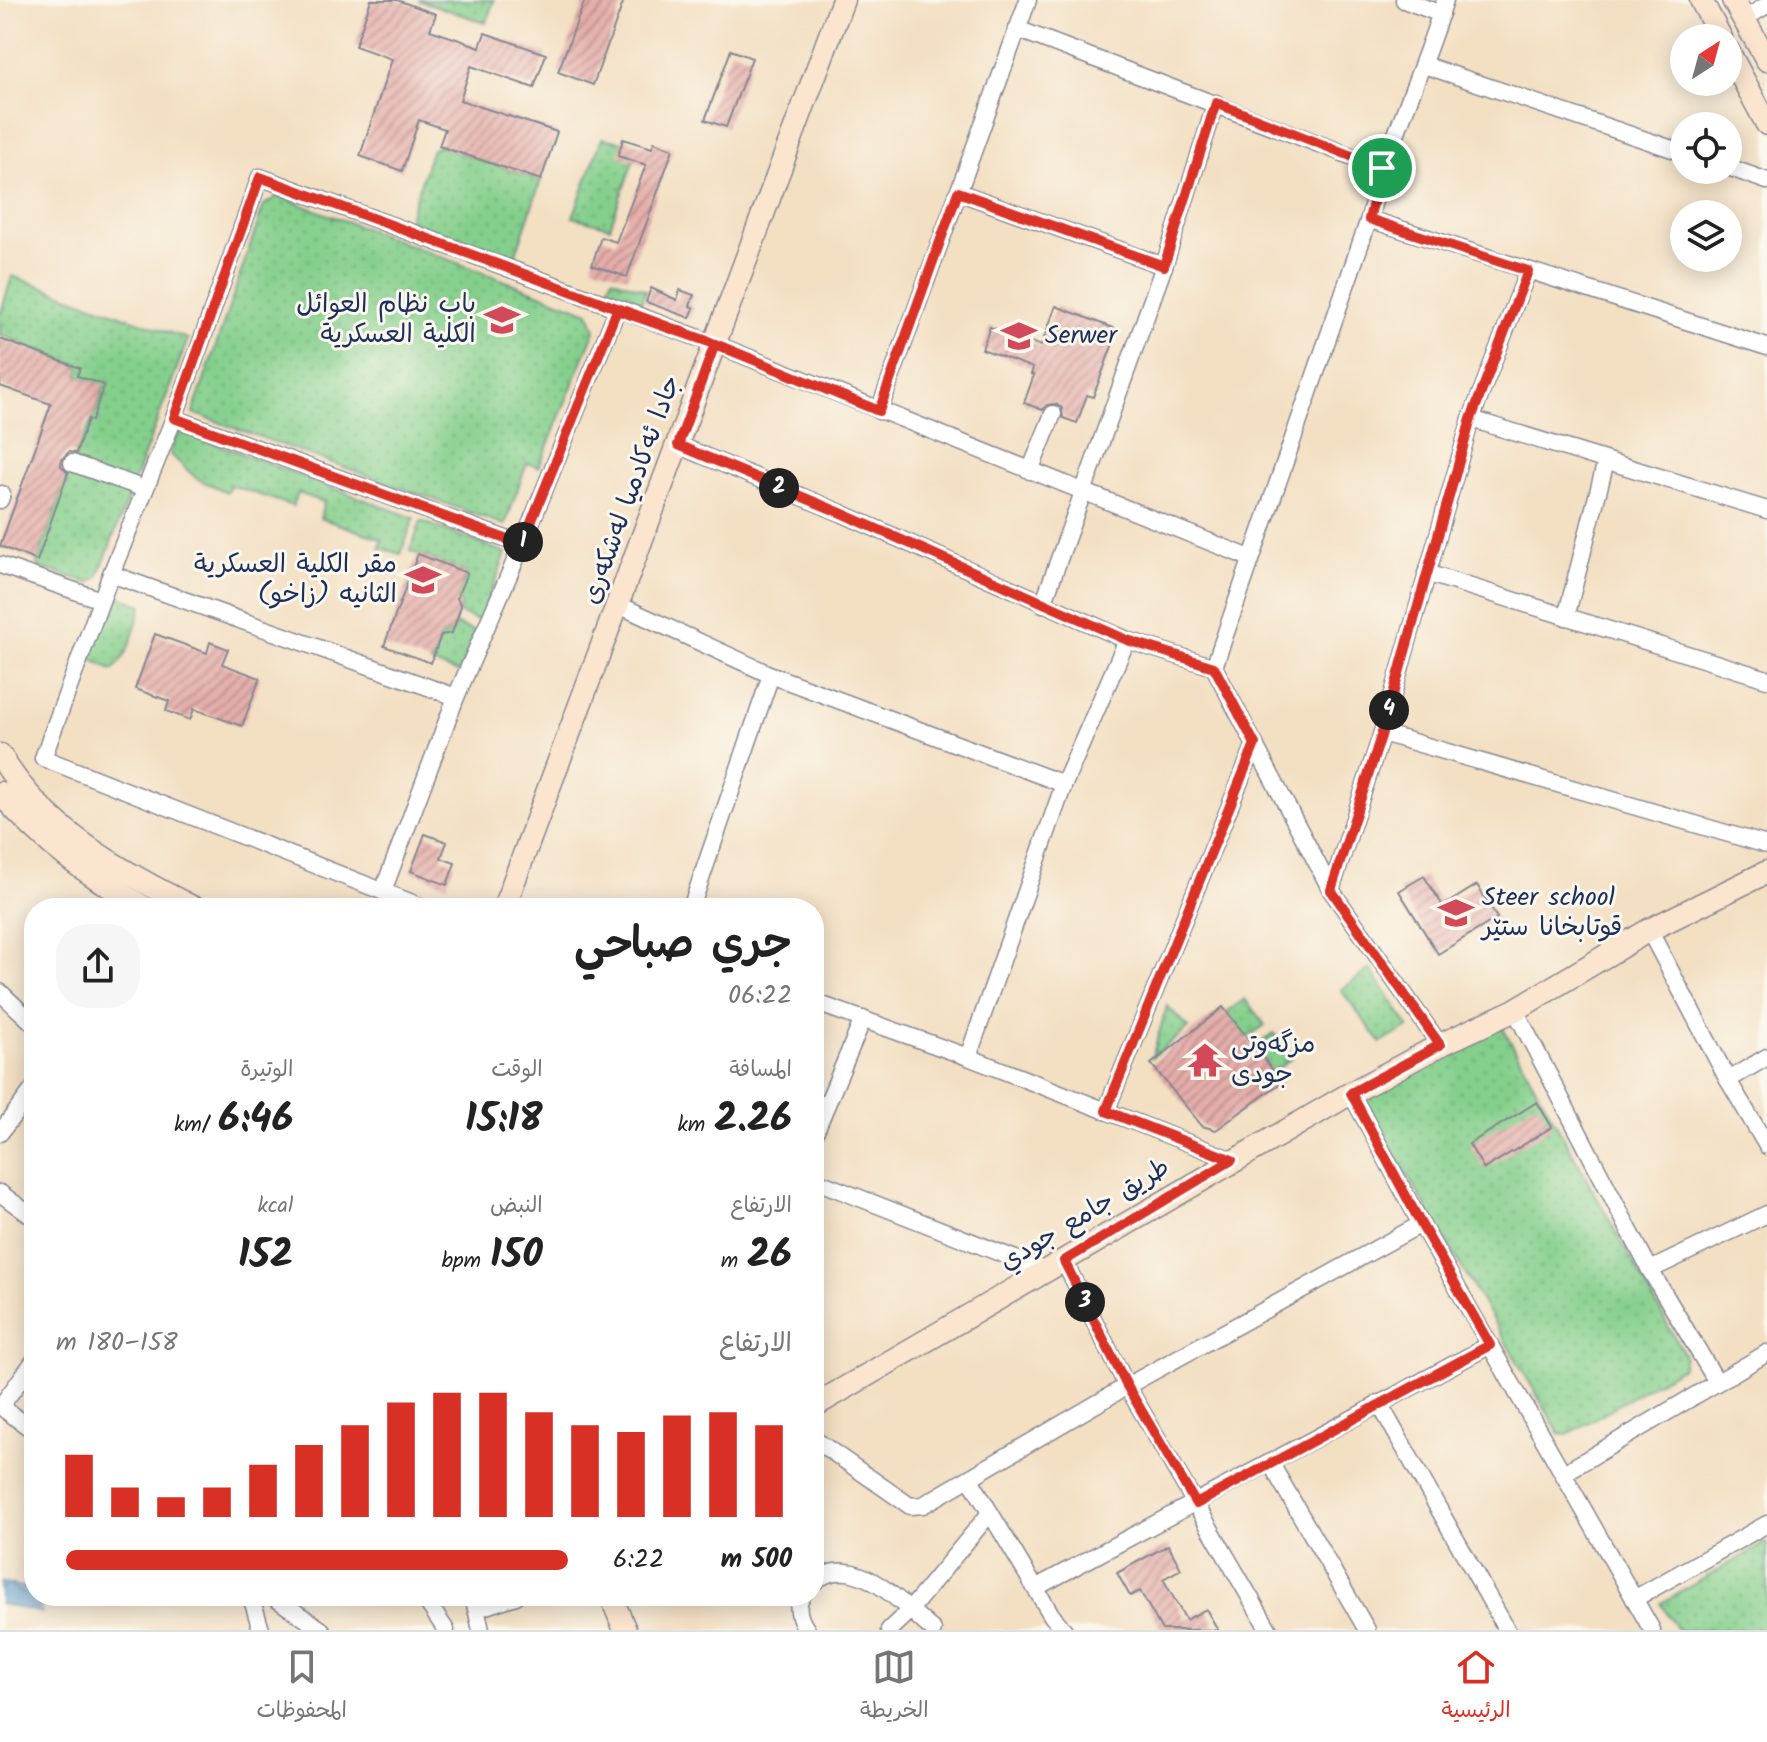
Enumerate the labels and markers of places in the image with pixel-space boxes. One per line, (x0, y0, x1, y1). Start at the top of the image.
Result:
pin (1348, 134, 1416, 202)
place label: باب نظام العوائل الكلية العسكرية (296, 284, 476, 356)
school or university icon: باب نظام العوائل الكلية العسكرية (483, 301, 521, 339)
place label: Serwer (1045, 315, 1118, 357)
school or university icon: Serwer (1000, 317, 1038, 355)
pin: 2 (759, 468, 799, 508)
pin: 1 (503, 522, 543, 562)
place label: مقر الكلية العسكرية الثانيه (زاخو) (194, 544, 397, 616)
school or university icon: مقر الكلية العسكرية الثانيه (زاخو) (404, 561, 442, 599)
pin: 4 (1369, 690, 1409, 730)
place label: Steer school قوتابخانا ستێر (1480, 877, 1622, 949)
school or university icon: Steer school قوتابخانا ستێر (1437, 894, 1475, 932)
place label: مزگەوتی جودی (1231, 1024, 1316, 1096)
temple icon: مزگەوتی جودی (1186, 1041, 1224, 1079)
pin: 3 (1065, 1282, 1105, 1322)

